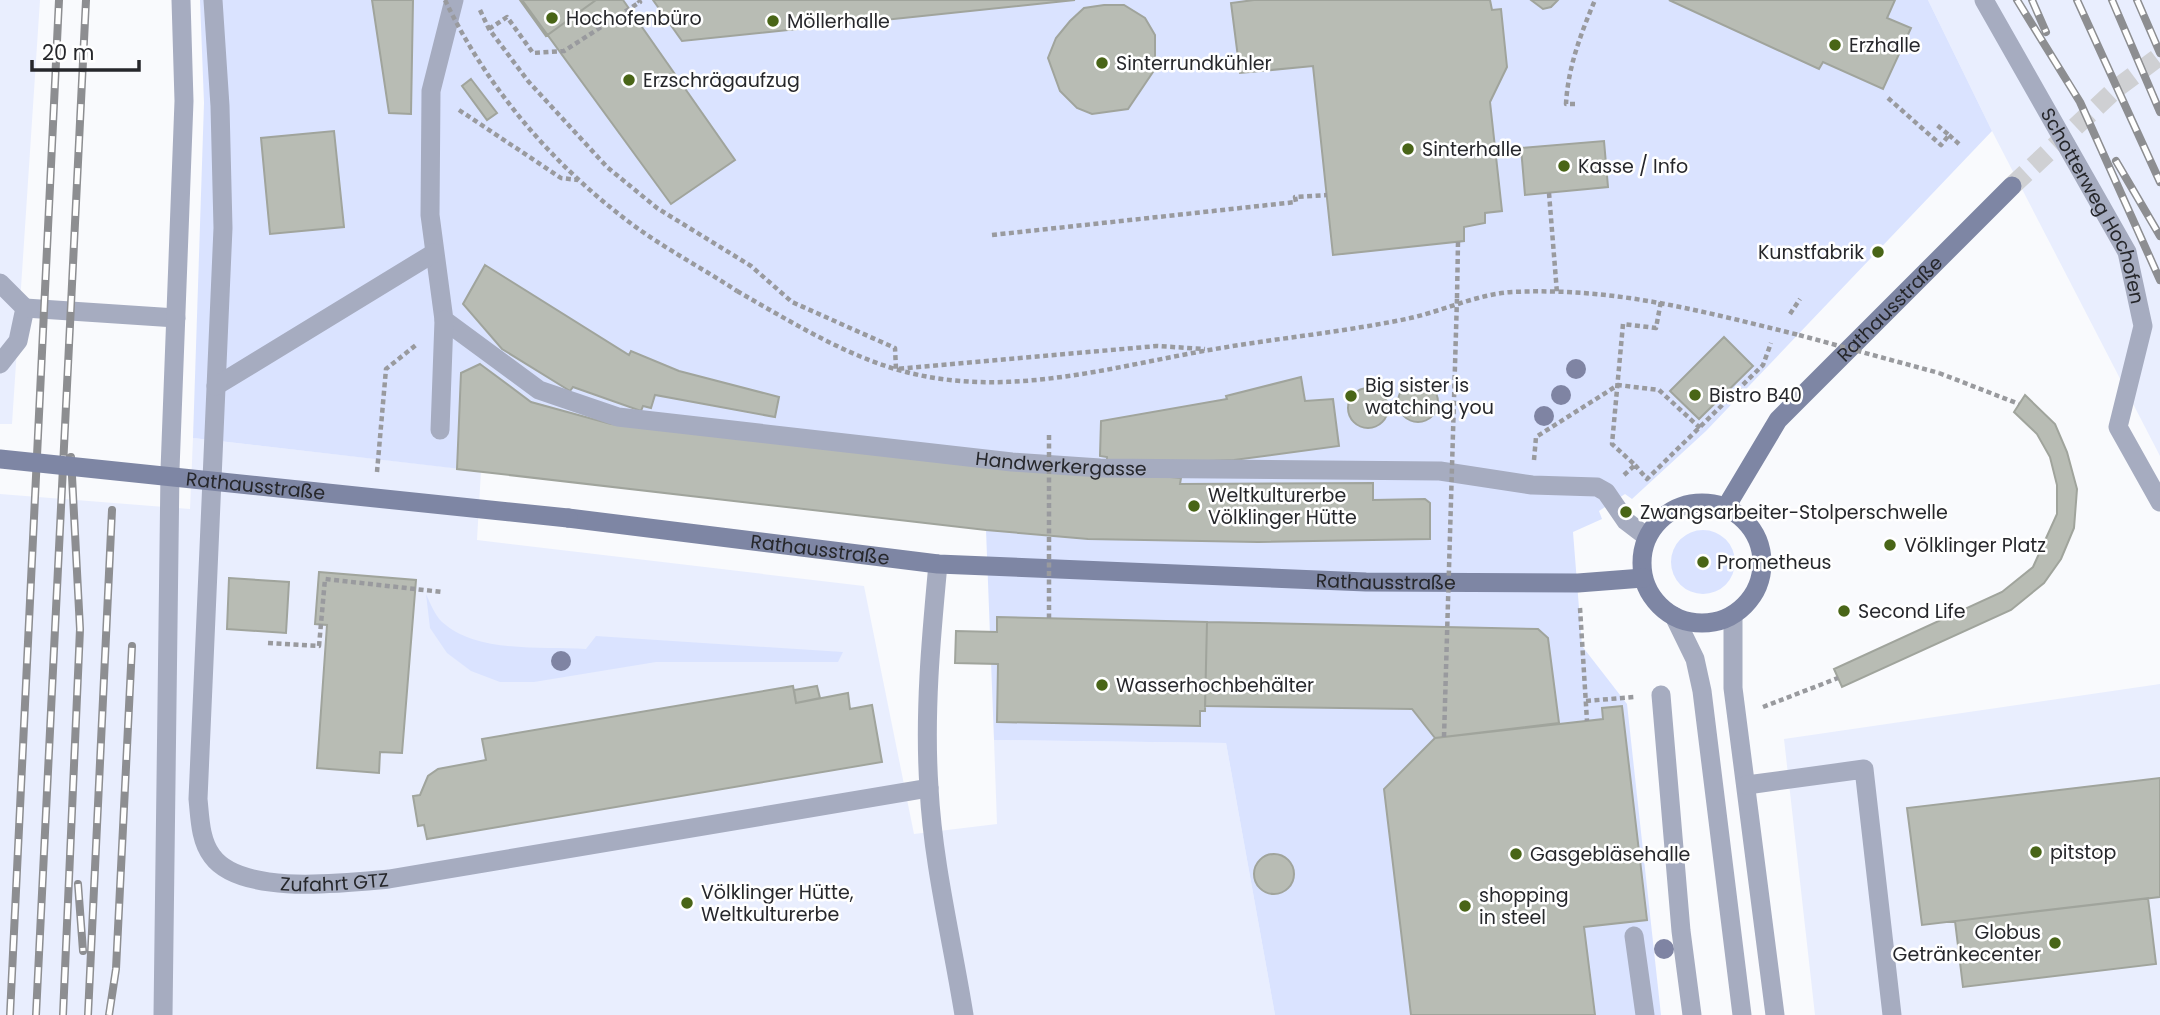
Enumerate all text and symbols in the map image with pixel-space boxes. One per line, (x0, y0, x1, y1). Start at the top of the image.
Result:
place label: Hochofenbüro (566, 5, 702, 32)
place label: Möllerhalle (787, 8, 890, 35)
marker: Hochofenbüro (544, 10, 560, 26)
marker: Möllerhalle (765, 13, 781, 29)
scale bar (32, 28, 138, 72)
place label: Erzhalle (1849, 32, 1921, 59)
marker: Erzhalle (1827, 37, 1843, 53)
text: 20 m (42, 38, 95, 67)
place label: Sinterrundkühler (1116, 50, 1272, 77)
marker: Sinterrundkühler (1094, 55, 1110, 71)
place label: Erzschrägaufzug (643, 67, 800, 94)
marker: Erzschrägaufzug (621, 72, 637, 88)
street label: Schotterweg Hochofen (2034, 103, 2151, 306)
place label: Sinterhalle (1422, 136, 1522, 163)
marker: Sinterhalle (1400, 141, 1416, 157)
place label: Kasse / Info (1578, 153, 1688, 180)
marker: Kasse / Info (1556, 158, 1572, 174)
place label: Kunstfabrik (1758, 239, 1864, 266)
marker: Kunstfabrik (1870, 244, 1886, 260)
street label: Rathausstraße (1830, 249, 1949, 368)
place label: Big sister is watching you (1365, 372, 1494, 421)
place label: Bistro B40 (1709, 382, 1802, 409)
marker: Bistro B40 (1687, 387, 1703, 403)
marker: Big sister is watching you (1343, 388, 1359, 404)
street label: Handwerkergasse (974, 444, 1147, 482)
street label: Rathausstraße (185, 465, 327, 506)
place label: Weltkulturerbe Völklinger Hütte (1208, 482, 1357, 531)
marker: Weltkulturerbe Völklinger Hütte (1186, 498, 1202, 514)
place label: Zwangsarbeiter-Stolperschwelle (1640, 499, 1948, 526)
marker: Zwangsarbeiter-Stolperschwelle (1618, 504, 1634, 520)
street label: Rathausstraße (749, 527, 891, 571)
place label: Völklinger Platz (1904, 532, 2046, 559)
marker: Völklinger Platz (1882, 537, 1898, 553)
place label: Prometheus (1717, 549, 1832, 576)
marker: Prometheus (1695, 554, 1711, 570)
street label: Rathausstraße (1315, 566, 1456, 596)
place label: Second Life (1858, 598, 1966, 625)
marker: Second Life (1836, 603, 1852, 619)
place label: Wasserhochbehälter (1116, 672, 1314, 699)
marker: Wasserhochbehälter (1094, 677, 1110, 693)
place label: pitstop (2050, 839, 2116, 866)
place label: Gasgebläsehalle (1530, 841, 1690, 868)
marker: pitstop (2028, 844, 2044, 860)
marker: Gasgebläsehalle (1508, 846, 1524, 862)
street label: Zufahrt GTZ (279, 866, 390, 898)
place label: Völklinger Hütte, Weltkulturerbe (701, 879, 854, 928)
place label: shopping in steel (1479, 882, 1569, 931)
marker: Völklinger Hütte, Weltkulturerbe (679, 895, 695, 911)
marker: shopping in steel (1457, 898, 1473, 914)
place label: Globus Getränkecenter (1893, 919, 2041, 968)
marker: Globus Getränkecenter (2047, 935, 2063, 951)

